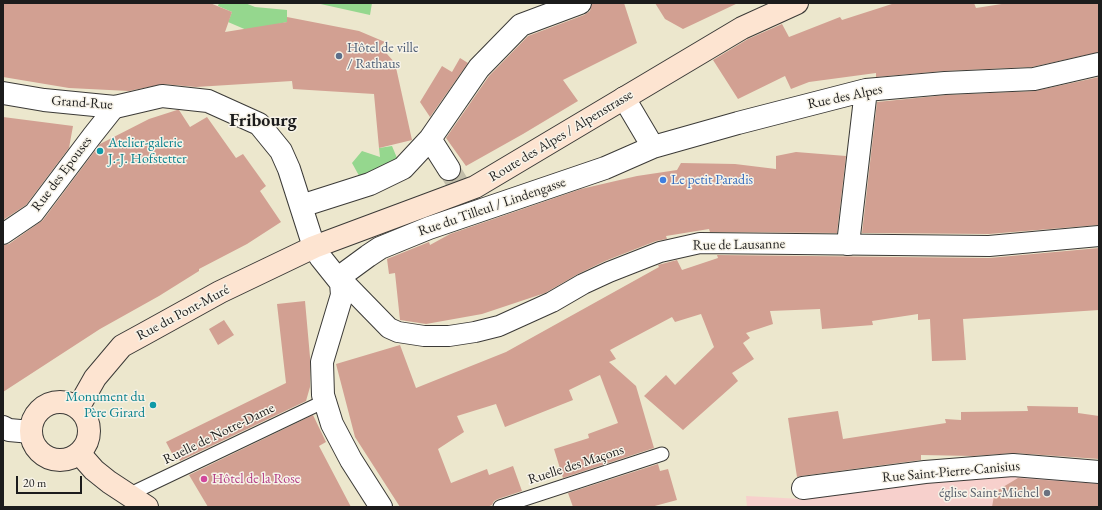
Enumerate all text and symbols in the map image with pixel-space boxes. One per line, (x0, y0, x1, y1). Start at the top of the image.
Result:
place label: Hôtel de ville / Rathaus (347, 40, 418, 72)
marker: Hôtel de ville / Rathaus (334, 51, 344, 61)
street label: Rue des Alpes (806, 81, 884, 113)
street label: Route des Alpes / Alpenstrasse (486, 86, 636, 186)
street label: Grand-Rue (51, 92, 113, 114)
district label: Fribourg (229, 110, 297, 132)
street label: Rue des Epouses (28, 133, 96, 215)
place label: Atelier-galerie J.-J. Hofstetter (108, 135, 187, 168)
marker: Atelier-galerie J.-J. Hofstetter (95, 146, 105, 156)
place label: Le petit Paradis (671, 172, 753, 188)
street label: Rue du Tilleul / Lindengasse (416, 174, 568, 240)
marker: Le petit Paradis (658, 175, 668, 185)
street label: Rue de Lausanne (693, 236, 785, 254)
street label: Rue du Pont-Muré (134, 282, 232, 344)
place label: Monument du Père Girard (66, 389, 145, 422)
marker: Monument du Père Girard (148, 400, 158, 410)
street label: Ruelle de Notre-Dame (160, 400, 278, 468)
street label: Ruelle des Maçons (526, 442, 626, 488)
street label: Rue Saint-Pierre-Canisius (881, 458, 1021, 486)
scale bar (18, 468, 84, 494)
place label: Hôtel de la Rose (212, 471, 300, 487)
marker: Hôtel de la Rose (199, 474, 209, 484)
text: 20 m (23, 475, 46, 491)
place label: église Saint-Michel (939, 485, 1039, 501)
marker: église Saint-Michel (1042, 488, 1052, 498)

